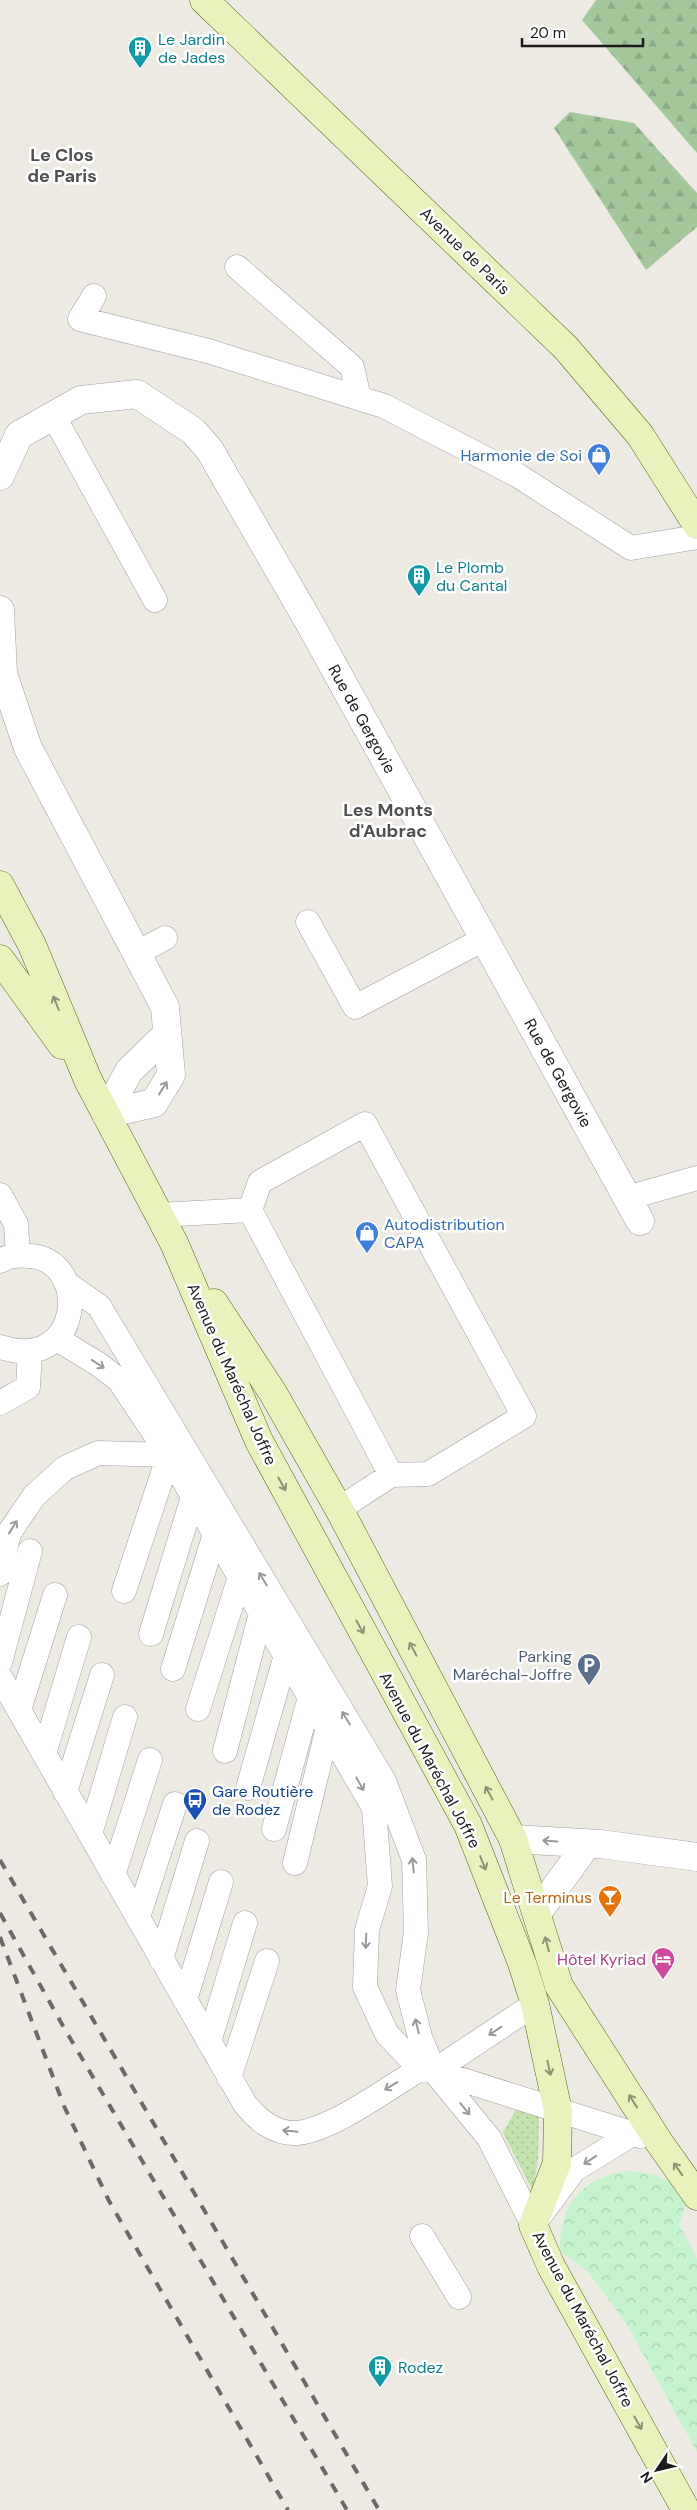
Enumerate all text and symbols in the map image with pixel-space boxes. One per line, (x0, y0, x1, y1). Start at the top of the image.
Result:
scale bar (522, 15, 643, 47)
text: 20 m (530, 23, 566, 43)
place label: Le Jardin de Jades (158, 29, 225, 68)
building icon: Le Jardin de Jades (127, 35, 153, 69)
district label: Le Clos de Paris (27, 143, 97, 188)
street label: Avenue de Paris (415, 203, 515, 299)
shop icon: Harmonie de Soi (586, 442, 612, 476)
place label: Harmonie de Soi (460, 445, 582, 466)
place label: Le Plomb du Cantal (436, 557, 507, 596)
building icon: Le Plomb du Cantal (406, 563, 432, 597)
street label: Rue de Gergovie (323, 661, 401, 777)
district label: Les Monts d'Aubrac (343, 798, 433, 843)
one-way arrow (51, 996, 60, 1011)
street label: Rue de Gergovie (519, 1015, 597, 1131)
one-way arrow (158, 1081, 168, 1095)
place label: Autodistribution CAPA (384, 1214, 505, 1253)
shop icon: Autodistribution CAPA (354, 1220, 380, 1254)
street label: Avenue du Maréchal Joffre (182, 1280, 282, 1468)
one-way arrow (91, 1359, 105, 1369)
one-way arrow (278, 1476, 287, 1491)
one-way arrow (8, 1520, 19, 1534)
one-way arrow (257, 1573, 267, 1587)
one-way arrow (355, 1619, 365, 1633)
one-way arrow (408, 1642, 417, 1657)
place label: Parking Maréchal-Joffre (453, 1646, 572, 1685)
parking icon: Parking Maréchal-Joffre (576, 1652, 602, 1686)
street label: Avenue du Maréchal Joffre (375, 1668, 485, 1852)
one-way arrow (341, 1712, 351, 1726)
one-way arrow (356, 1777, 366, 1791)
place label: Gare Routière de Rodez (212, 1781, 313, 1820)
one-way arrow (484, 1786, 493, 1801)
bus stop icon: Gare Routière de Rodez (182, 1787, 208, 1821)
one-way arrow (542, 1837, 558, 1846)
one-way arrow (479, 1855, 488, 1871)
one-way arrow (408, 1858, 418, 1874)
bar icon: Le Terminus (597, 1884, 623, 1918)
place label: Le Terminus (504, 1887, 592, 1908)
one-way arrow (362, 1933, 371, 1949)
one-way arrow (541, 1937, 551, 1953)
hotel icon: Hôtel Kyriad (650, 1946, 676, 1980)
place label: Hôtel Kyriad (557, 1949, 646, 1970)
one-way arrow (412, 2018, 421, 2034)
one-way arrow (488, 2026, 502, 2036)
one-way arrow (545, 2060, 554, 2076)
one-way arrow (385, 2082, 399, 2092)
one-way arrow (627, 2094, 637, 2108)
one-way arrow (460, 2102, 471, 2115)
one-way arrow (283, 2126, 299, 2136)
one-way arrow (584, 2155, 598, 2165)
one-way arrow (673, 2162, 683, 2176)
street label: Avenue du Maréchal Joffre (528, 2227, 638, 2411)
building icon: Rodez (367, 2354, 393, 2388)
place label: Rodez (398, 2357, 443, 2378)
one-way arrow (633, 2415, 643, 2430)
north arrow (632, 2445, 682, 2495)
text: N (636, 2468, 657, 2487)

